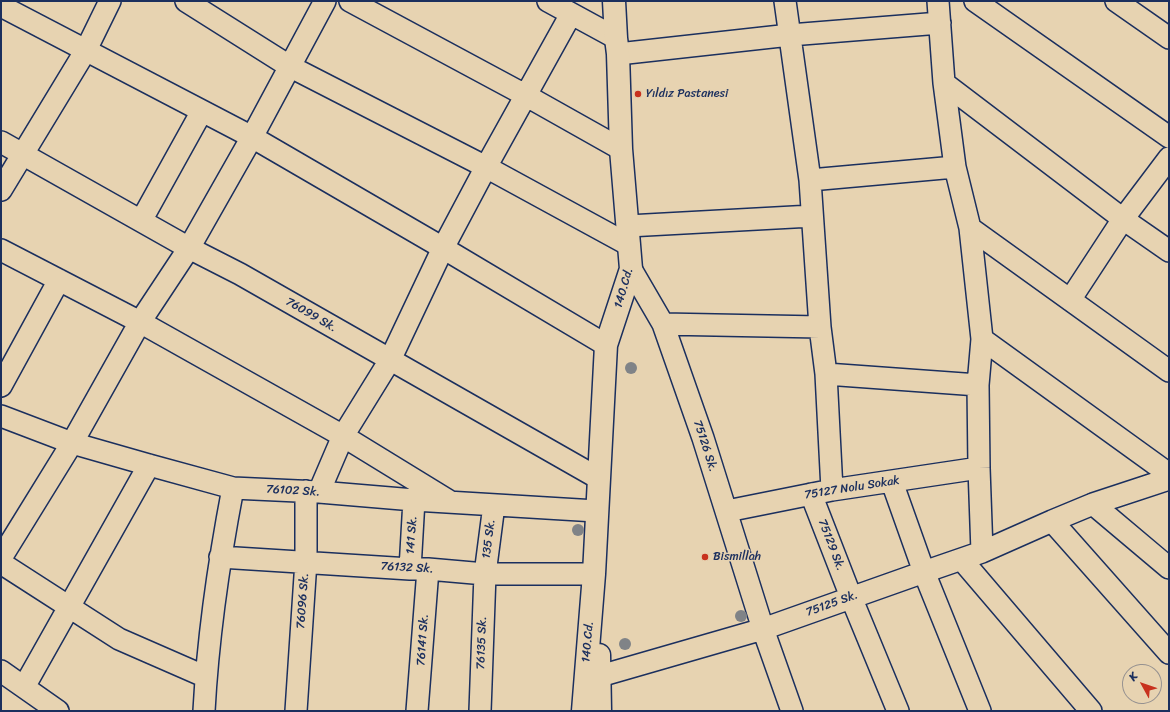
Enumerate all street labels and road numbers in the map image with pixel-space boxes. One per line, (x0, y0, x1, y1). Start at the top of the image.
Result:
street label: 140.Cd. (611, 266, 637, 310)
street label: 76099 Sk. (283, 295, 339, 335)
street label: 75126 Sk. (690, 418, 720, 474)
street label: 75127 Nolu Sokak (803, 473, 901, 503)
street label: 76102 Sk. (266, 482, 320, 500)
street label: 141 Sk. (403, 515, 421, 555)
street label: 75129 Sk. (815, 517, 847, 573)
street label: 135 Sk. (479, 518, 499, 560)
street label: 76132 Sk. (380, 559, 434, 577)
street label: 76096 Sk. (294, 573, 312, 629)
street label: 75125 Sk. (804, 588, 860, 620)
street label: 76141 Sk. (414, 614, 432, 666)
street label: 76135 Sk. (474, 616, 490, 670)
street label: 140.Cd. (579, 621, 597, 663)

